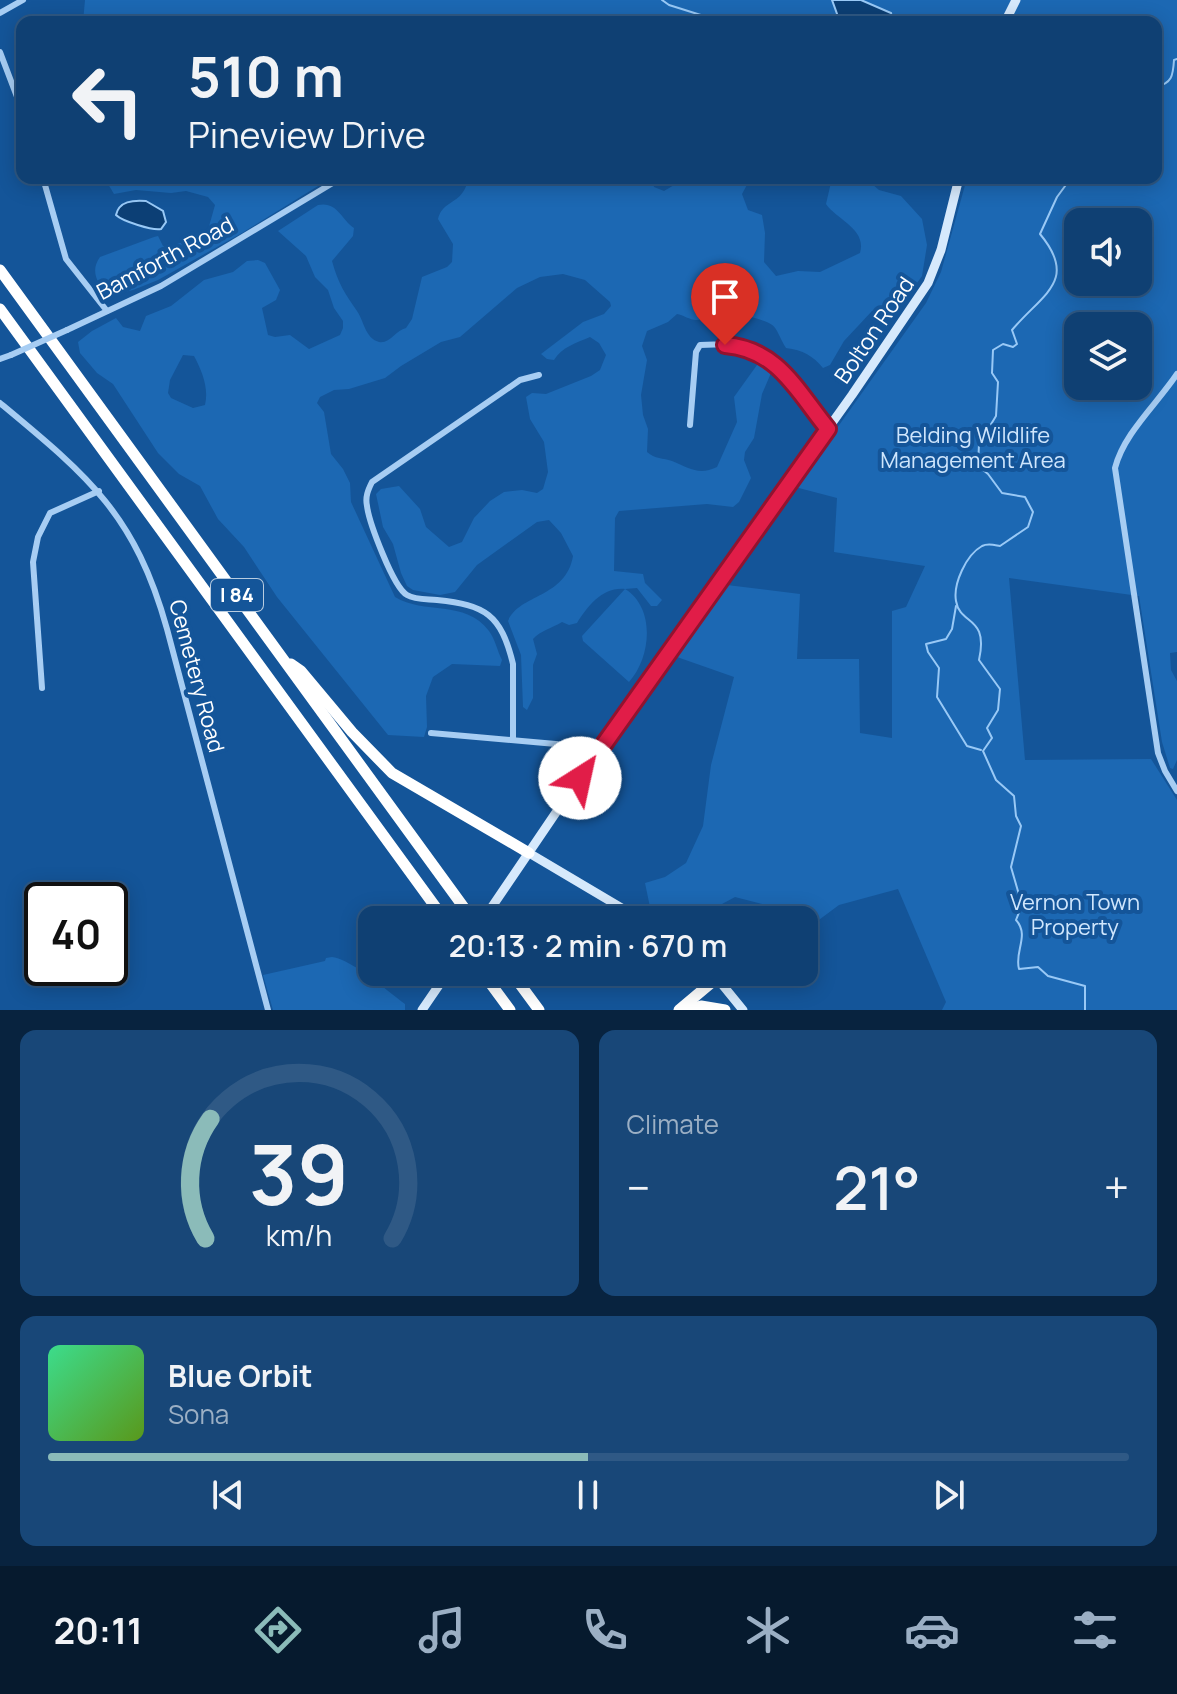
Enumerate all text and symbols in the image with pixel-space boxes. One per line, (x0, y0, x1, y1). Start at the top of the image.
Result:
text: 510 m (188, 37, 344, 114)
icon: left (56, 48, 160, 152)
text: Pineview Drive (188, 110, 426, 159)
map controls (1064, 208, 1152, 400)
button: sound (1064, 208, 1152, 296)
street label: Bamforth Road (91, 209, 239, 307)
pin (691, 263, 759, 345)
street label: Bolton Road (827, 271, 921, 389)
icon: arrive (703, 275, 747, 319)
button: layers (1064, 312, 1152, 400)
park label: Belding Wildlife Management Area (880, 420, 1066, 475)
road number: I 84 (211, 579, 263, 611)
street label: Cemetery Road (162, 596, 232, 756)
position arrow (538, 736, 622, 820)
speed limit sign: 40 (24, 882, 128, 986)
park label: Vernon Town Property (1010, 887, 1140, 942)
text: 20:13 · 2 min · 670 m (449, 925, 727, 966)
text: Climate (627, 1106, 719, 1142)
text: 39 (249, 1116, 349, 1230)
text: 21° (833, 1146, 921, 1228)
text: − (627, 1157, 650, 1217)
text: + (1104, 1157, 1129, 1217)
text: km/h (266, 1216, 332, 1255)
text: Blue Orbit (168, 1355, 313, 1396)
text: Sona (168, 1396, 229, 1432)
icon: previous (206, 1473, 250, 1517)
icon: pause (566, 1473, 610, 1517)
icon: next (927, 1473, 971, 1517)
icon: directions (250, 1602, 306, 1658)
icon: music (414, 1602, 470, 1658)
icon: phone (577, 1602, 633, 1658)
icon: climate (740, 1602, 796, 1658)
icon: car (904, 1602, 960, 1658)
icon: filters (1067, 1602, 1123, 1658)
text: 20:11 (54, 1606, 143, 1655)

